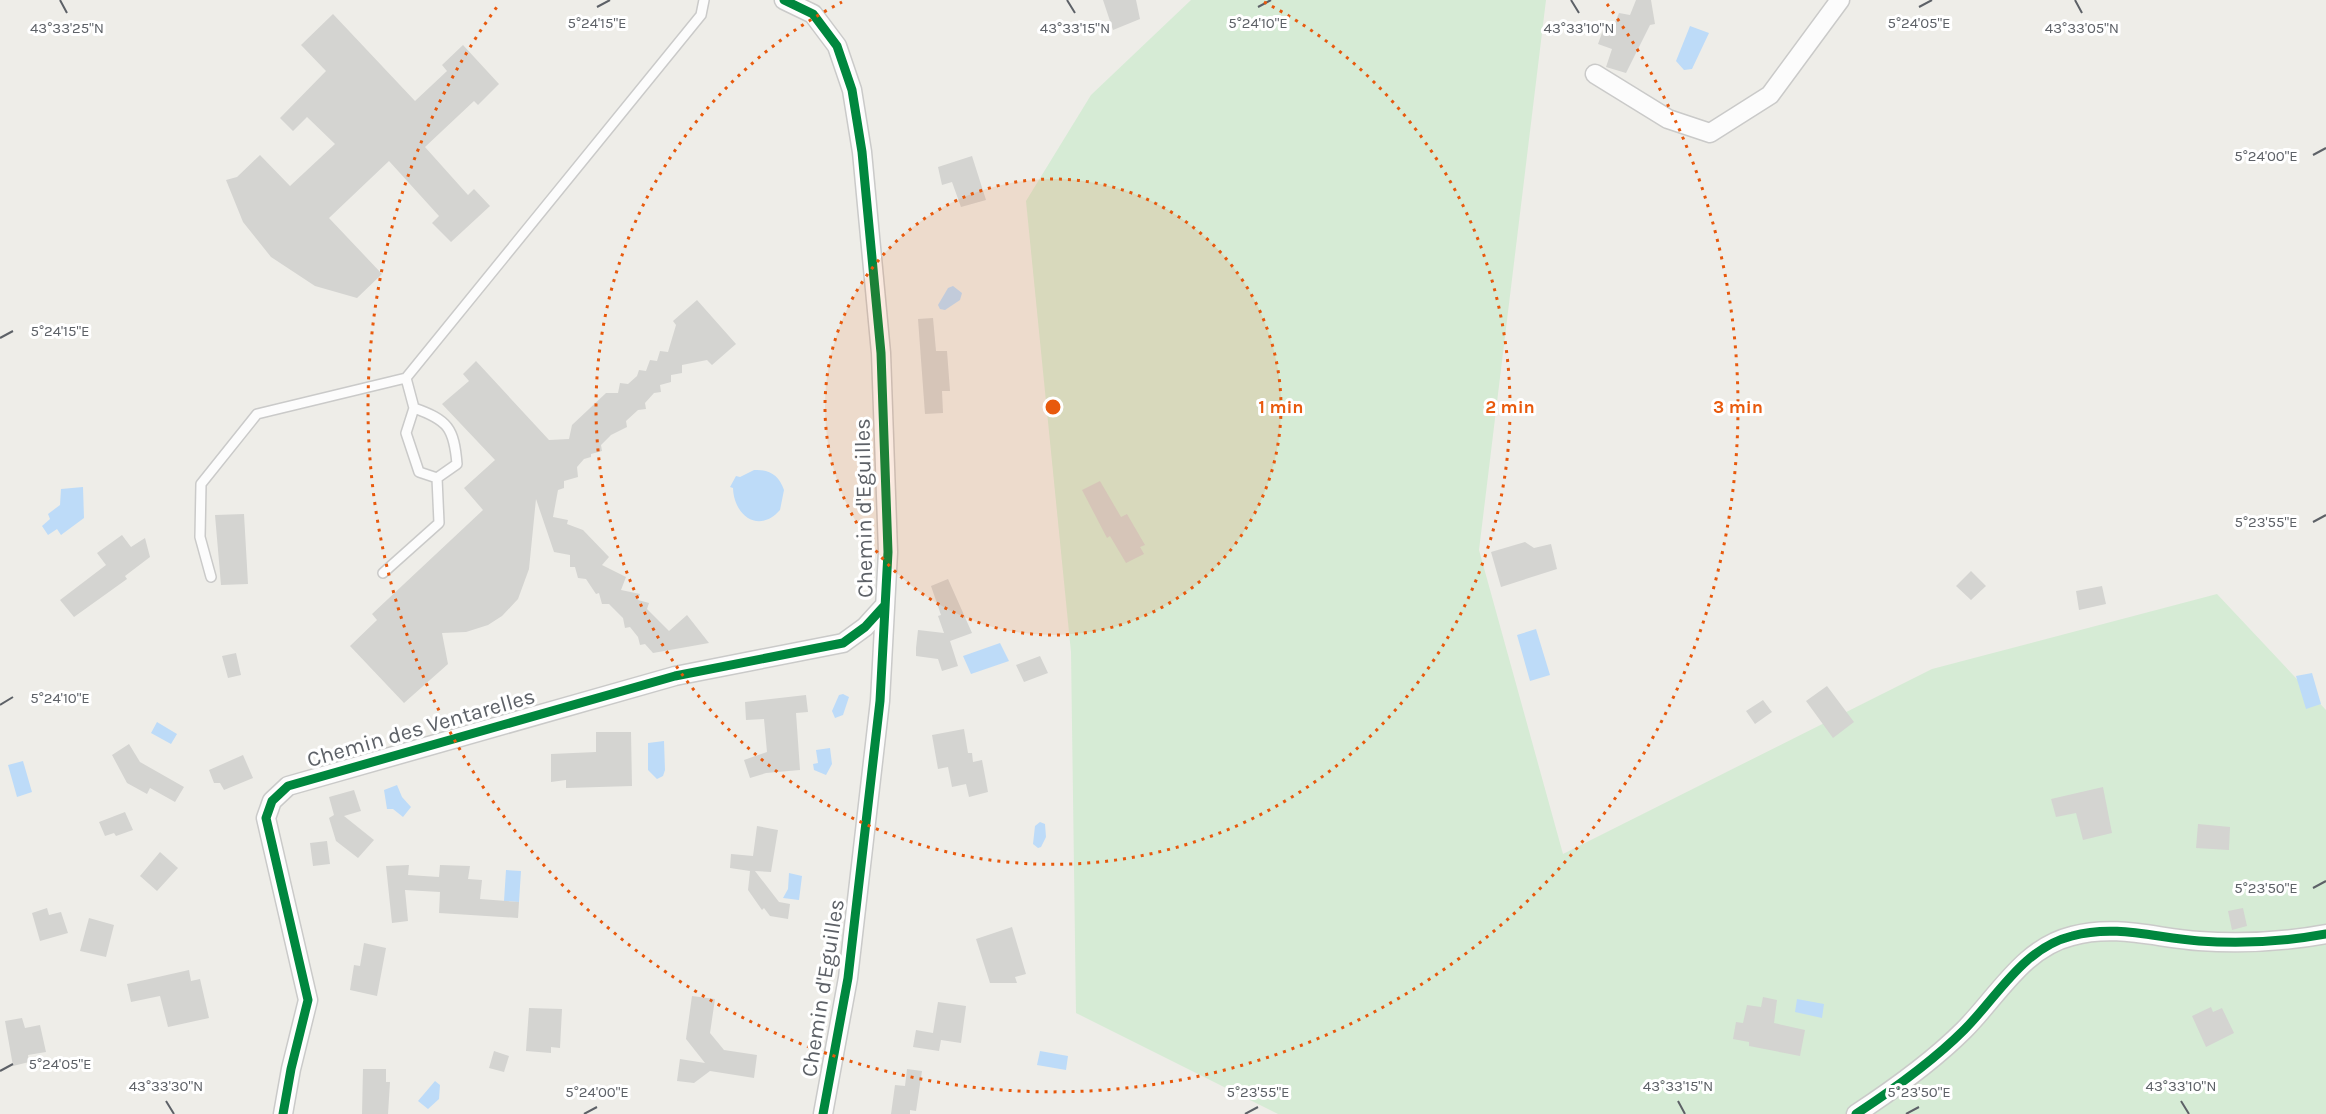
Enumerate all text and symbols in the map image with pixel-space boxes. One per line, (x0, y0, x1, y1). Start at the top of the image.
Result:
text: 5°24'15"E (567, 14, 627, 32)
text: 5°24'10"E (1228, 14, 1288, 32)
text: 5°24'05"E (1887, 14, 1951, 32)
text: 43°33'25"N (30, 19, 104, 37)
text: 43°33'15"N (1040, 19, 1110, 37)
text: 43°33'10"N (1544, 19, 1614, 37)
text: 43°33'05"N (2045, 19, 2119, 37)
text: 5°24'00"E (2234, 147, 2298, 165)
text: 5°24'15"E (30, 322, 90, 340)
text: 1 min (1258, 396, 1304, 418)
text: 2 min (1485, 396, 1535, 418)
text: 3 min (1713, 396, 1763, 418)
centre of rings (1043, 397, 1063, 417)
street label: Chemin d'Eguilles (849, 418, 879, 598)
text: 5°23'55"E (2234, 513, 2298, 531)
street label: Chemin des Ventarelles (304, 683, 538, 773)
text: 5°24'10"E (30, 689, 90, 707)
text: 5°23'50"E (2234, 879, 2298, 897)
street label: Chemin d'Eguilles (796, 897, 850, 1079)
text: 5°24'05"E (28, 1055, 92, 1073)
text: 43°33'30"N (129, 1077, 203, 1095)
text: 43°33'15"N (1643, 1077, 1713, 1095)
text: 43°33'10"N (2146, 1077, 2216, 1095)
text: 5°24'00"E (565, 1083, 629, 1101)
text: 5°23'55"E (1226, 1083, 1290, 1101)
text: 5°23'50"E (1887, 1083, 1951, 1101)

